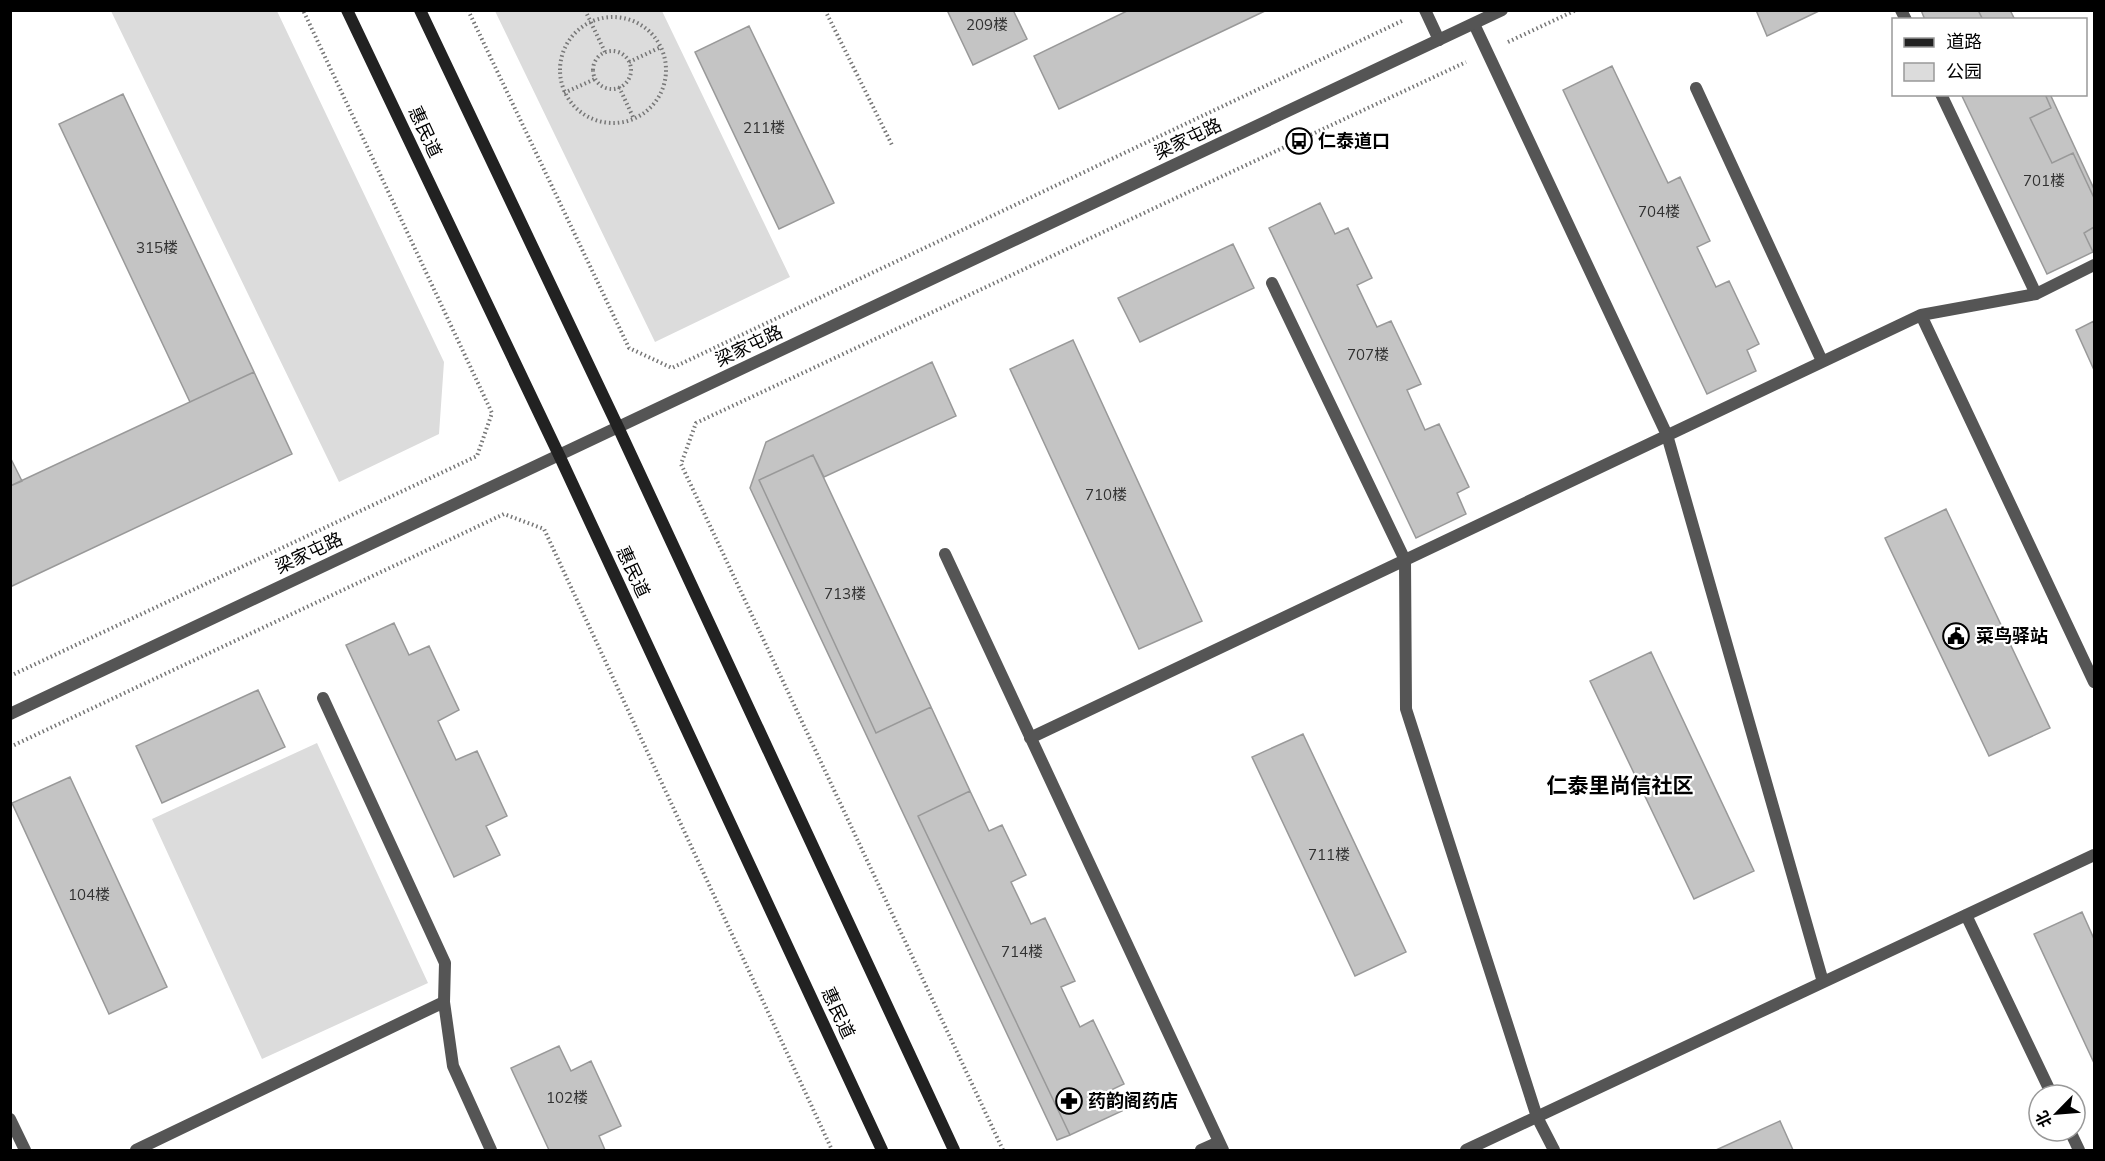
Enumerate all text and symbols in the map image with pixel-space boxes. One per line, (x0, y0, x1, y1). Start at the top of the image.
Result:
house number: 209楼 (966, 15, 1008, 34)
legend (1892, 18, 2087, 96)
text: 道路 (1946, 30, 1982, 53)
text: 公园 (1946, 60, 1982, 83)
street label: 惠民道 (404, 102, 447, 161)
street label: 梁家屯路 (1150, 113, 1225, 164)
house number: 211楼 (743, 118, 785, 137)
bus stop icon: 仁泰道口 (1284, 126, 1314, 156)
place label: 仁泰道口 (1318, 129, 1390, 152)
house number: 701楼 (2023, 171, 2065, 190)
house number: 704楼 (1638, 202, 1680, 221)
house number: 315楼 (136, 238, 178, 257)
street label: 梁家屯路 (711, 320, 786, 371)
house number: 707楼 (1347, 345, 1389, 364)
house number: 710楼 (1085, 485, 1127, 504)
street label: 梁家屯路 (271, 527, 346, 578)
street label: 惠民道 (612, 542, 655, 601)
house number: 713楼 (824, 584, 866, 603)
public building icon: 菜鸟驿站 (1941, 621, 1971, 651)
place label: 菜鸟驿站 (1976, 624, 2048, 647)
district label: 仁泰里尚信社区 (1547, 772, 1694, 798)
house number: 711楼 (1308, 845, 1350, 864)
house number: 104楼 (68, 885, 110, 904)
house number: 714楼 (1001, 942, 1043, 961)
street label: 惠民道 (817, 983, 860, 1042)
north arrow (2027, 1083, 2087, 1143)
pharmacy icon: 药韵阁药店 (1054, 1086, 1084, 1116)
house number: 102楼 (546, 1088, 588, 1107)
place label: 药韵阁药店 (1088, 1089, 1178, 1112)
text: 北 (2031, 1108, 2056, 1131)

